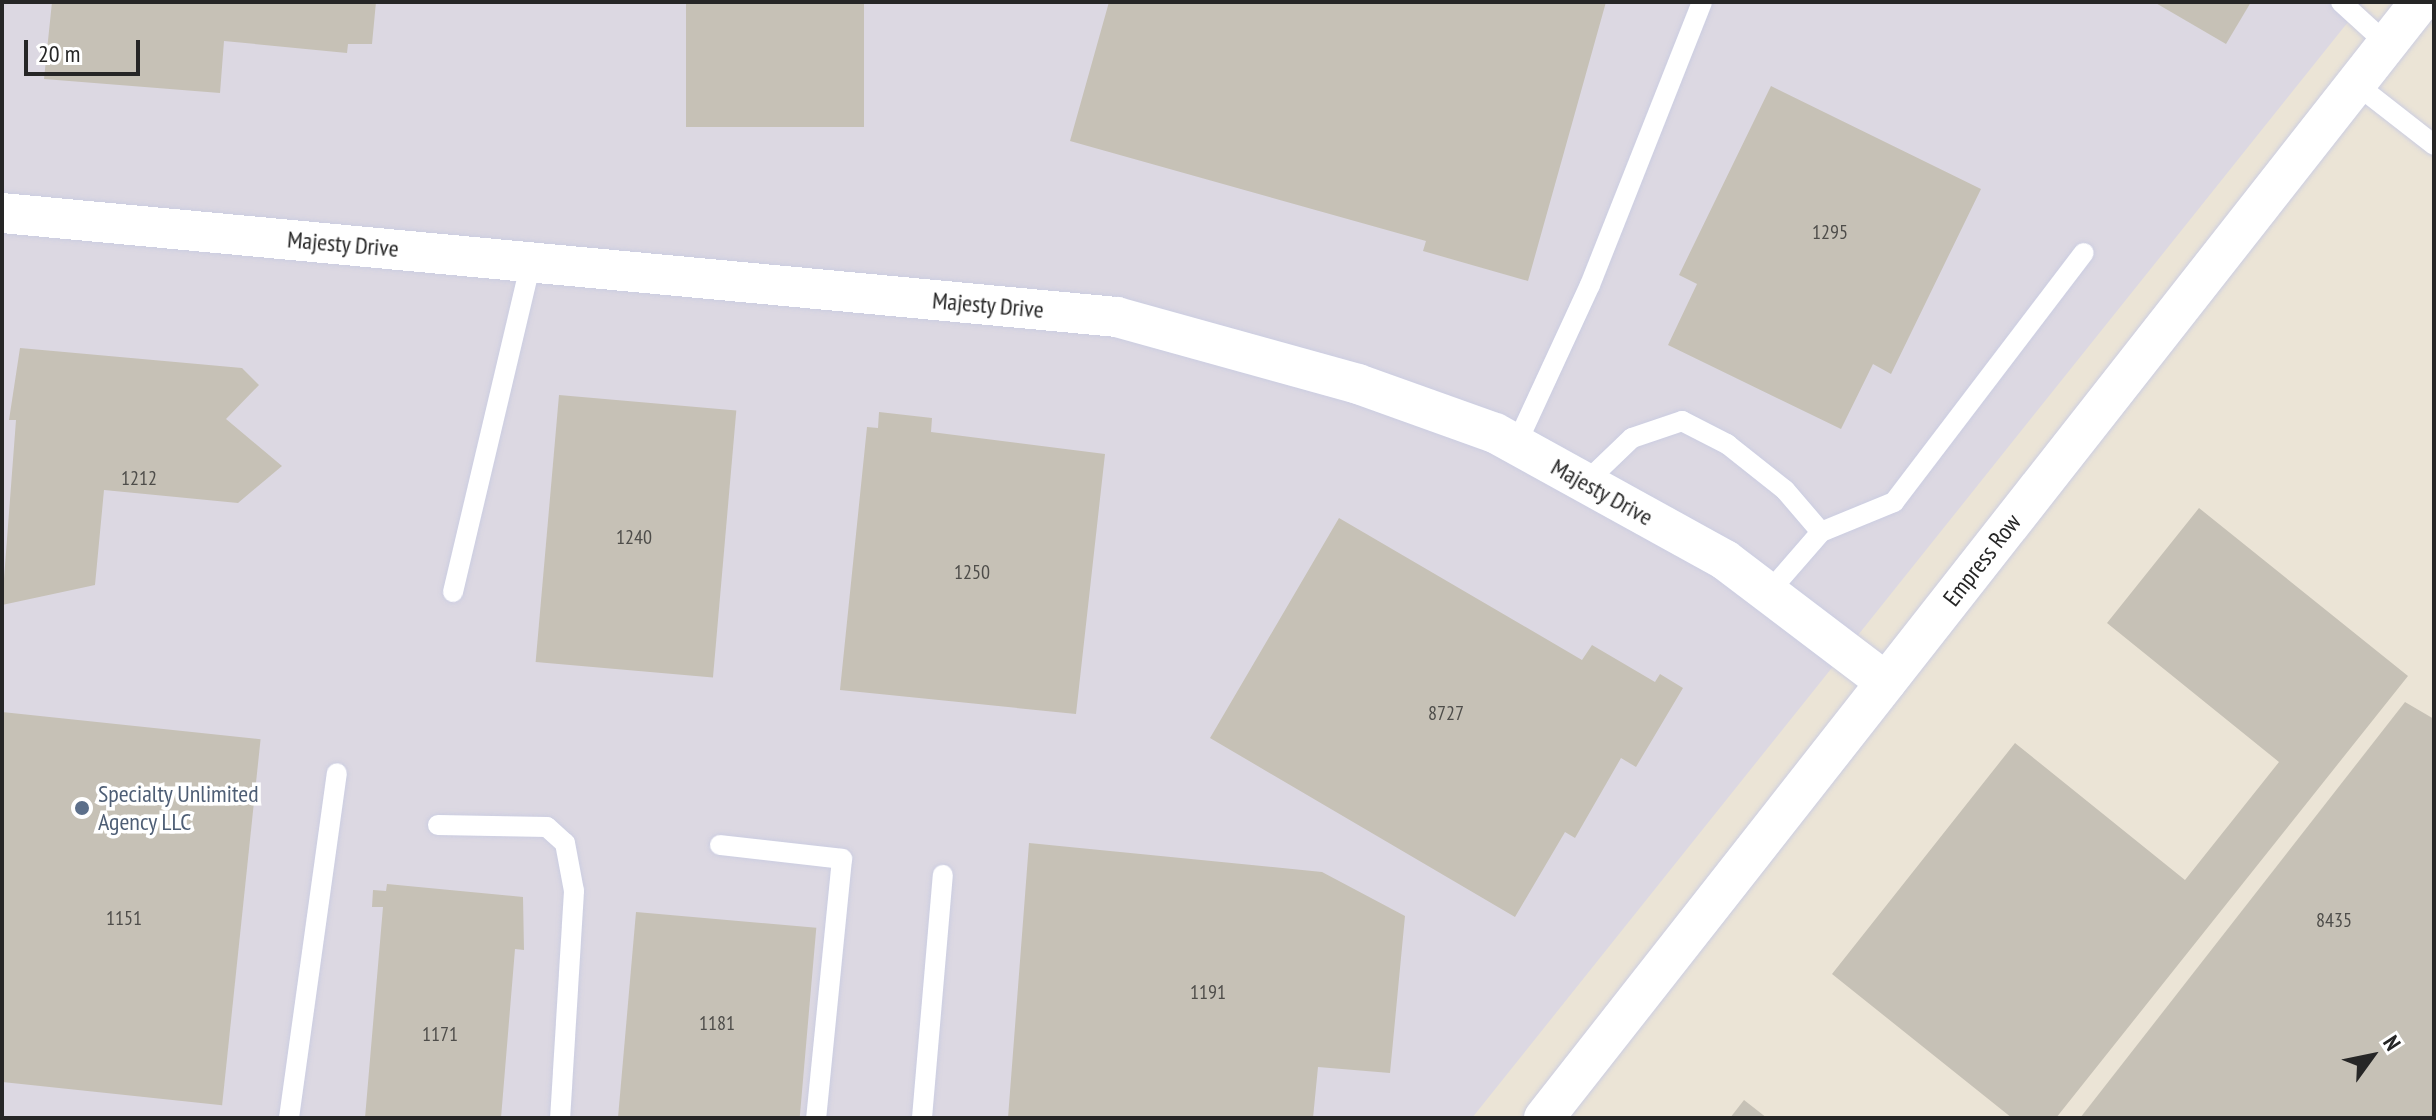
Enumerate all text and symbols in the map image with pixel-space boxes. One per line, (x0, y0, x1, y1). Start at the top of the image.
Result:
scale bar (28, 24, 144, 74)
text: 20 m (38, 38, 80, 69)
house number: 1295 (1812, 220, 1848, 244)
street label: Majesty Drive (286, 225, 400, 263)
street label: Majesty Drive (931, 286, 1045, 324)
street label: Majesty Drive (1546, 452, 1658, 532)
house number: 1212 (121, 466, 157, 490)
street label: Empress Row (1937, 508, 2027, 612)
house number: 1240 (616, 525, 652, 549)
house number: 1250 (954, 560, 990, 584)
house number: 8727 (1428, 701, 1464, 725)
place label: Specialty Unlimited Agency LLC (98, 780, 259, 836)
marker: Specialty Unlimited Agency LLC (73, 799, 91, 817)
house number: 1151 (106, 906, 142, 930)
house number: 8435 (2316, 908, 2352, 932)
house number: 1191 (1190, 980, 1226, 1004)
house number: 1181 (699, 1011, 735, 1035)
north arrow (2332, 1016, 2412, 1096)
house number: 1171 (422, 1022, 458, 1046)
text: N (2377, 1030, 2407, 1056)

